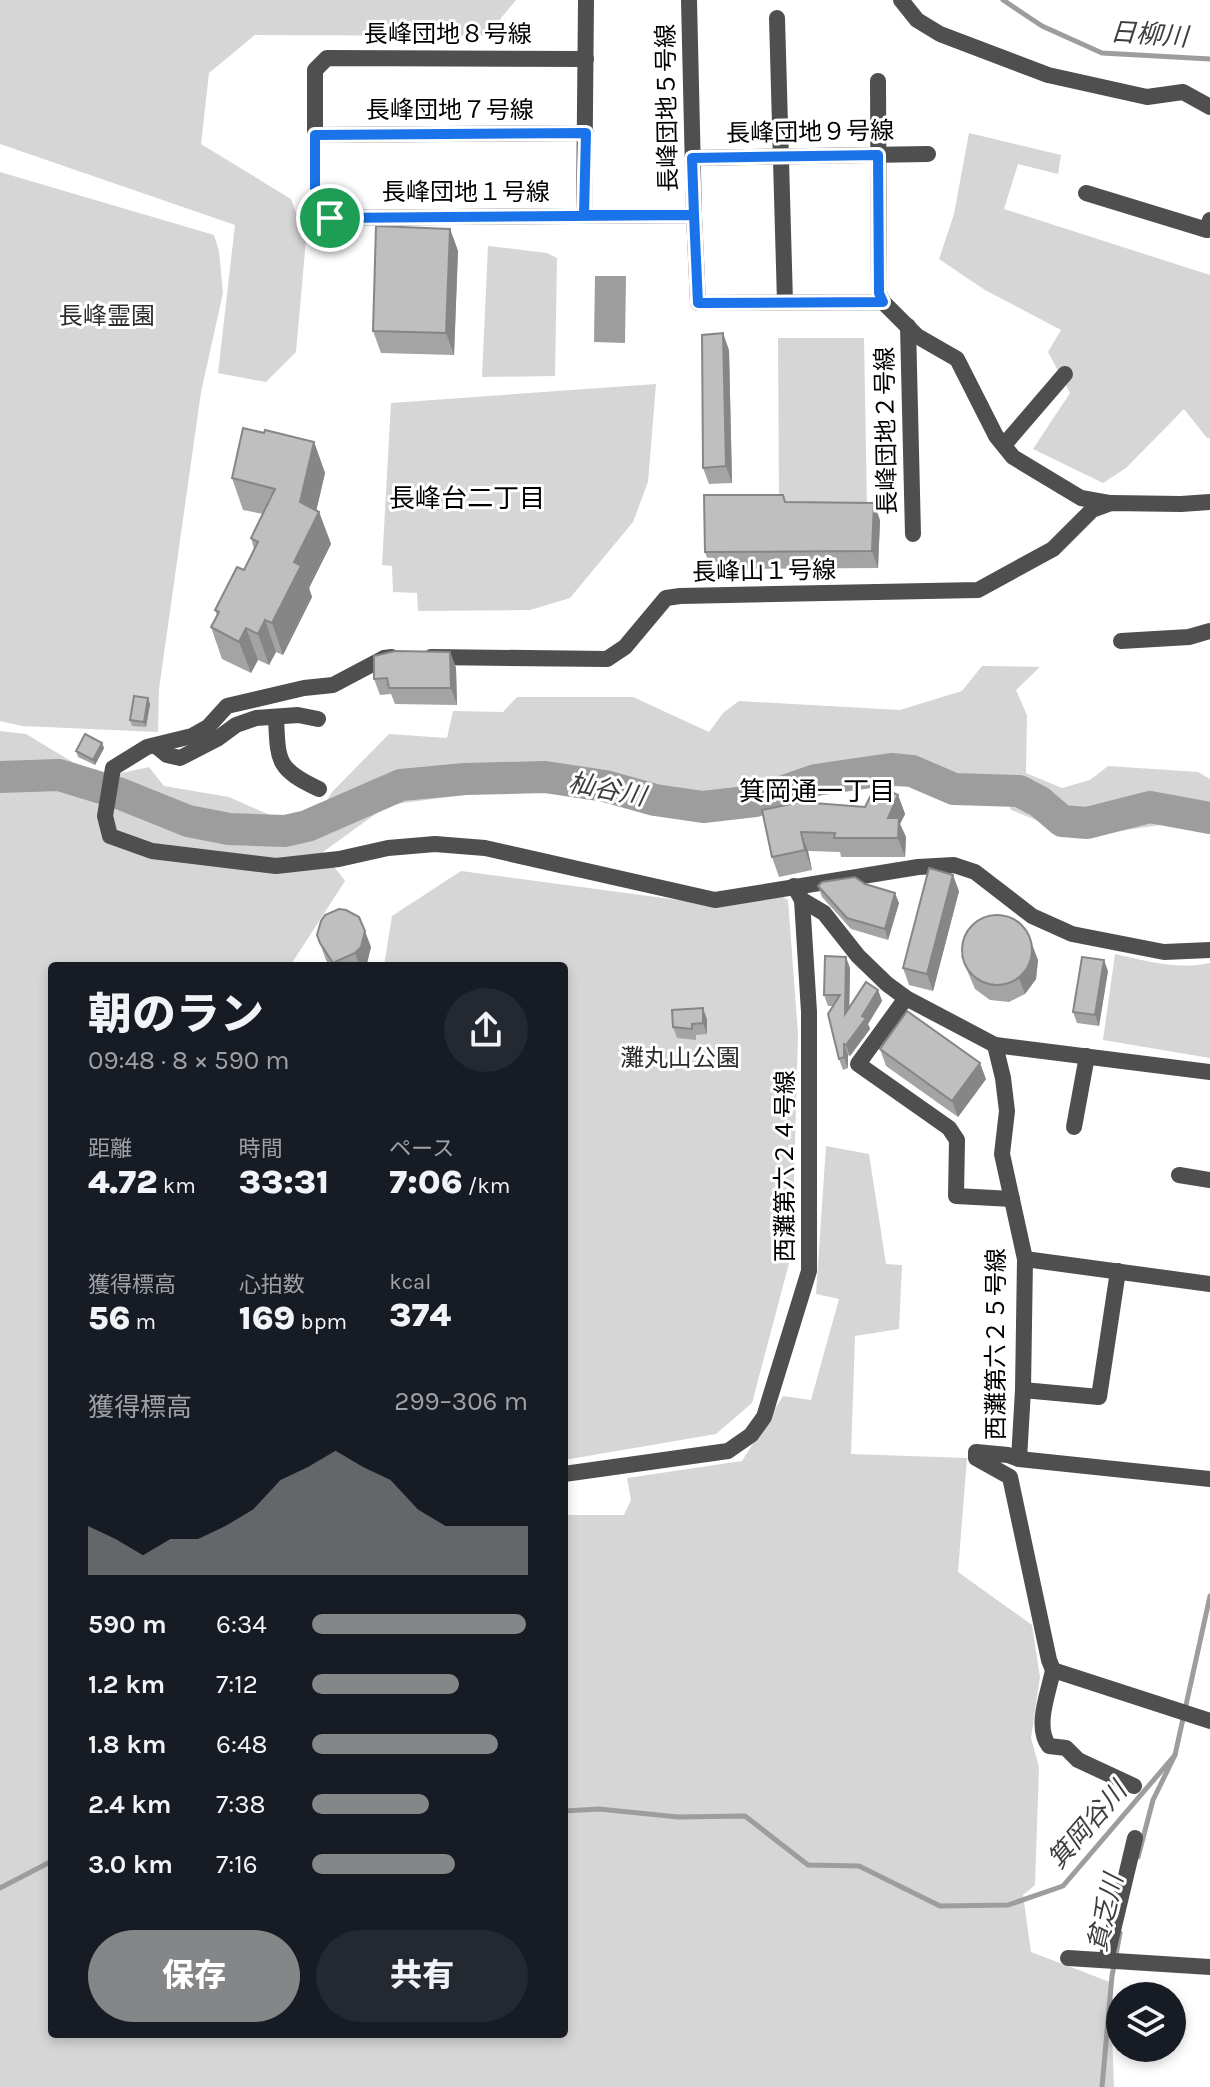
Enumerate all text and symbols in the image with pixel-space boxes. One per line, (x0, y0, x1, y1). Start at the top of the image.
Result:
water label: 日柳川 (1109, 16, 1192, 53)
street label: 長峰団地８号線 (364, 20, 532, 48)
street label: 長峰団地５号線 (652, 24, 682, 192)
street label: 長峰団地７号線 (366, 96, 534, 124)
street label: 長峰団地９号線 (726, 117, 894, 147)
street label: 長峰団地１号線 (382, 178, 550, 206)
pin (296, 184, 364, 252)
icon: arrive (308, 196, 352, 240)
park label: 長峰霊園 (59, 302, 155, 330)
street label: 長峰団地２号線 (871, 347, 901, 515)
district label: 長峰台二丁目 (389, 483, 545, 514)
street label: 長峰山１号線 (692, 556, 836, 586)
water label: 杣谷川 (566, 767, 651, 813)
district label: 箕岡通一丁目 (739, 776, 895, 807)
button: share (444, 988, 528, 1072)
text: 朝のラン (88, 989, 264, 1040)
park label: 灘丸山公園 (620, 1044, 740, 1072)
text: 09:48 · 8 × 590 m (88, 1045, 290, 1076)
street label: 西灘第六２４号線 (771, 1070, 799, 1262)
text: 距離 (88, 1136, 132, 1162)
text: 時間 (239, 1136, 283, 1162)
text: ペース (389, 1136, 454, 1162)
text: 4.72 (88, 1162, 158, 1202)
text: 33:31 (239, 1162, 329, 1202)
text: 7:06 (389, 1162, 463, 1202)
text: km (158, 1173, 196, 1199)
text: /km (463, 1173, 510, 1199)
street label: 西灘第六２５号線 (982, 1248, 1010, 1440)
text: kcal (389, 1269, 431, 1295)
text: 獲得標高 (88, 1272, 176, 1298)
text: 心拍数 (239, 1272, 305, 1298)
text: 374 (389, 1295, 451, 1335)
text: 56 (88, 1298, 130, 1338)
text: 169 (239, 1298, 295, 1338)
text: m (130, 1309, 156, 1335)
text: bpm (295, 1309, 347, 1335)
text: 299–306 m (394, 1386, 528, 1417)
text: 獲得標高 (88, 1392, 192, 1423)
text: 590 m (88, 1609, 167, 1640)
text: 6:34 (216, 1609, 267, 1640)
text: 1.2 km (88, 1669, 165, 1700)
text: 7:12 (216, 1669, 258, 1700)
text: 1.8 km (88, 1729, 166, 1760)
text: 6:48 (216, 1729, 267, 1760)
water label: 箕岡谷川 (1042, 1774, 1135, 1875)
text: 2.4 km (88, 1789, 171, 1820)
text: 7:38 (216, 1789, 266, 1820)
text: 3.0 km (88, 1849, 173, 1880)
text: 7:16 (216, 1849, 258, 1880)
water label: 貧乏川 (1082, 1869, 1130, 1955)
button: 保存 (88, 1930, 300, 2022)
button: 共有 (316, 1930, 528, 2022)
map controls (1106, 1982, 1186, 2062)
button: layers (1106, 1982, 1186, 2062)

